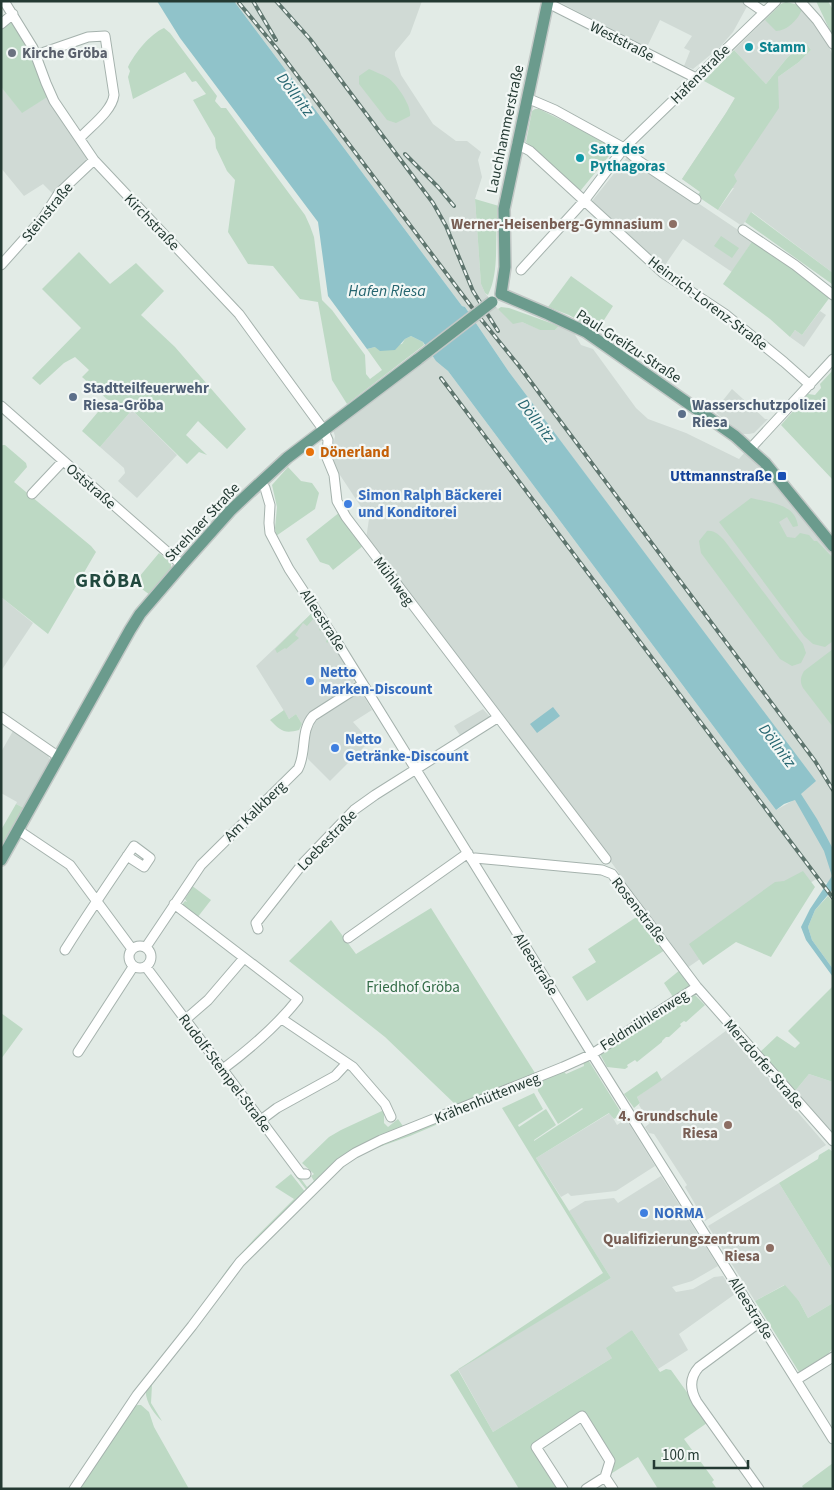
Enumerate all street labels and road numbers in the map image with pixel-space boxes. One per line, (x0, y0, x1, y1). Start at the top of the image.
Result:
street label: Weststraße (586, 16, 658, 67)
street label: Hafenstraße (666, 40, 735, 109)
street label: Lauchhammerstraße (482, 63, 529, 195)
street label: Steinstraße (17, 178, 78, 247)
street label: Kirchstraße (119, 189, 184, 256)
street label: Heinrich-Lorenz-Straße (643, 251, 772, 356)
street label: Paul-Greifzu-Straße (572, 304, 685, 388)
street label: Oststraße (61, 459, 120, 514)
street label: Strehlaer Straße (160, 478, 245, 567)
street label: Mühlweg (368, 552, 419, 611)
street label: Alleestraße (295, 585, 351, 655)
street label: Am Kalkberg (219, 776, 292, 847)
street label: Loebestraße (293, 805, 362, 876)
street label: Rosenstraße (606, 873, 671, 947)
street label: Alleestraße (508, 929, 563, 1000)
street label: Feldmühlenweg (596, 985, 693, 1056)
street label: Rudolf-Stempel-Straße (173, 1010, 276, 1137)
street label: Merzdorfer Straße (719, 1015, 808, 1114)
street label: Krähenhüttenweg (431, 1068, 543, 1129)
street label: Alleestraße (723, 1273, 778, 1344)

